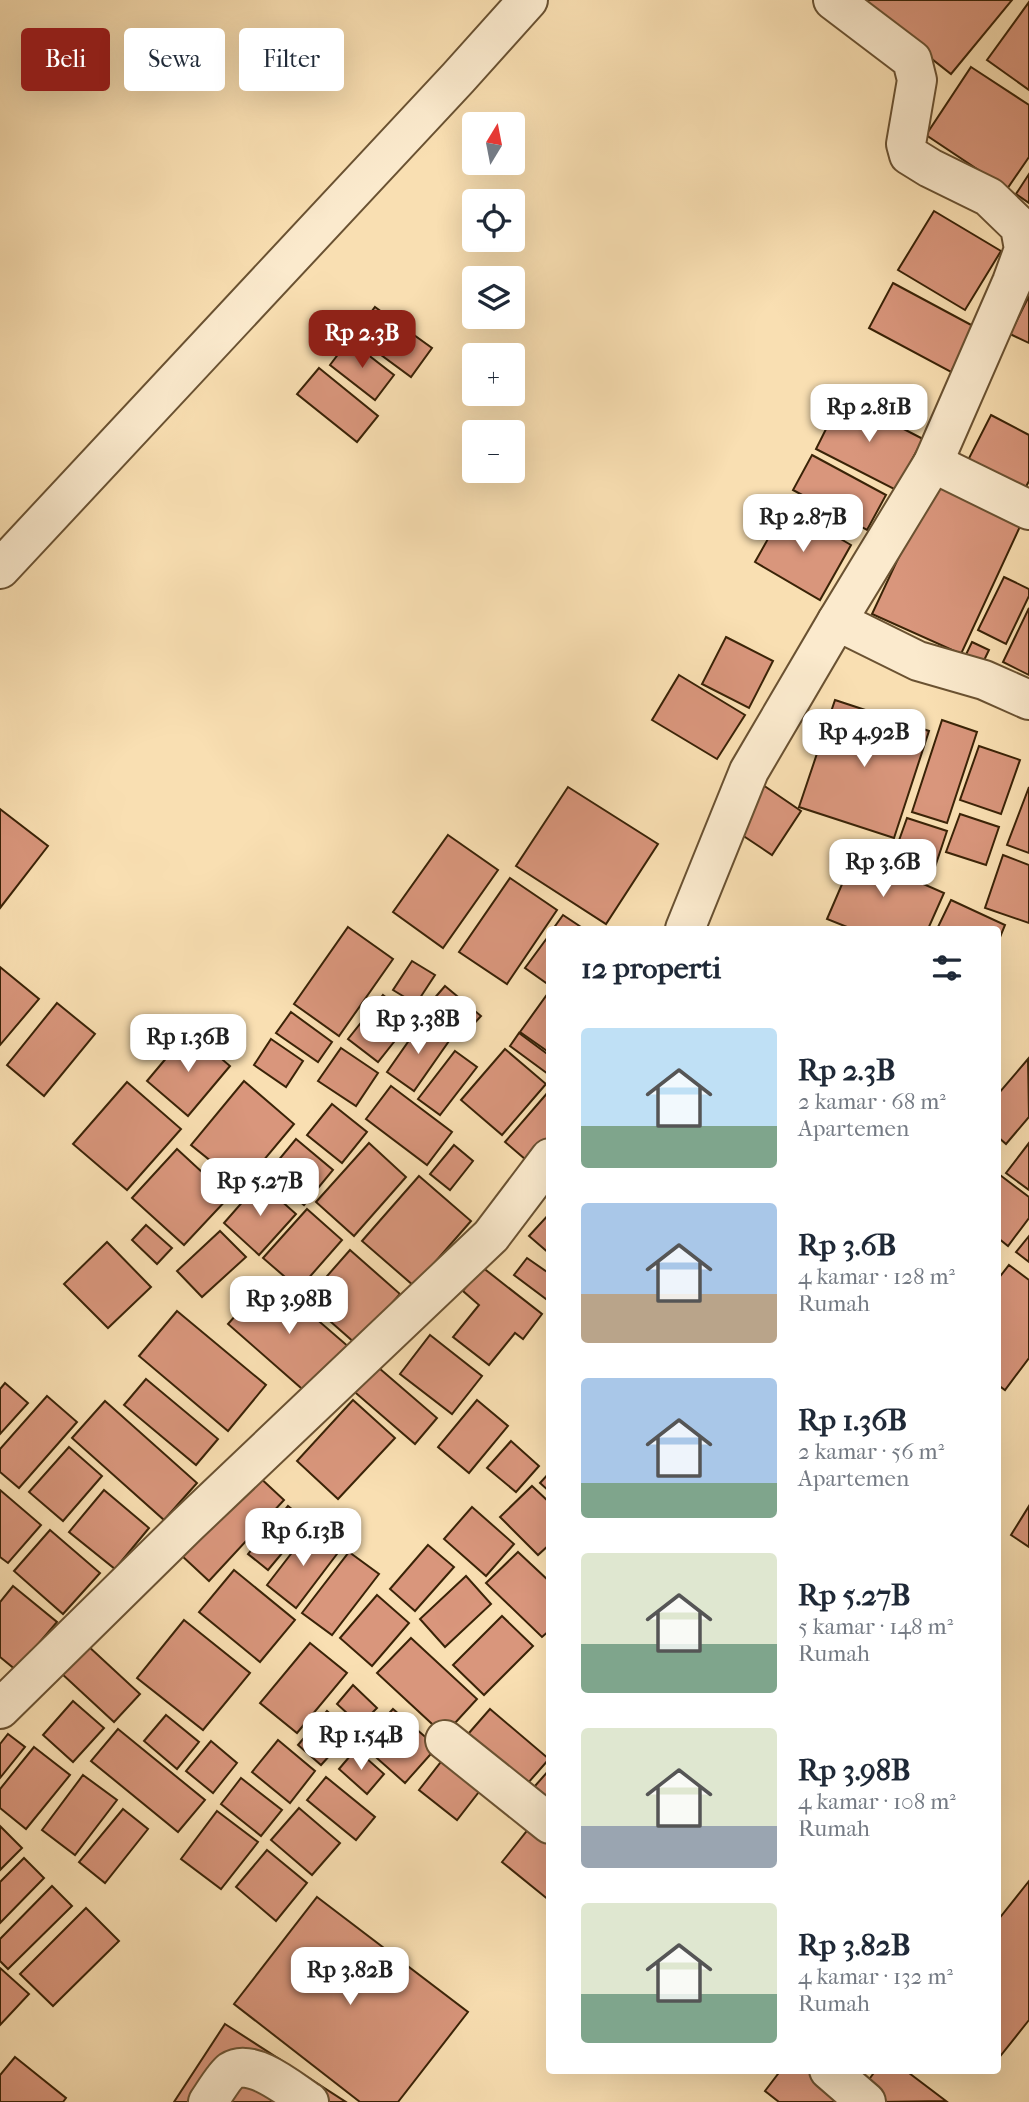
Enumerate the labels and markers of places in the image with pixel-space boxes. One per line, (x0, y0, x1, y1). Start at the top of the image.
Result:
pin: Rp 2.3B (297, 310, 427, 370)
pin: Rp 2.81B (797, 384, 941, 444)
pin: Rp 2.87B (731, 494, 875, 554)
pin: Rp 4.92B (792, 710, 936, 769)
pin: Rp 3.6B (818, 839, 948, 899)
pin: Rp 3.38B (346, 996, 490, 1056)
pin: Rp 1.36B (116, 1014, 260, 1074)
pin: Rp 5.27B (188, 1158, 332, 1218)
pin: Rp 3.98B (217, 1276, 361, 1336)
pin: Rp 6.13B (231, 1508, 375, 1568)
pin: Rp 1.54B (289, 1712, 433, 1772)
pin: Rp 3.82B (278, 1948, 422, 2007)

